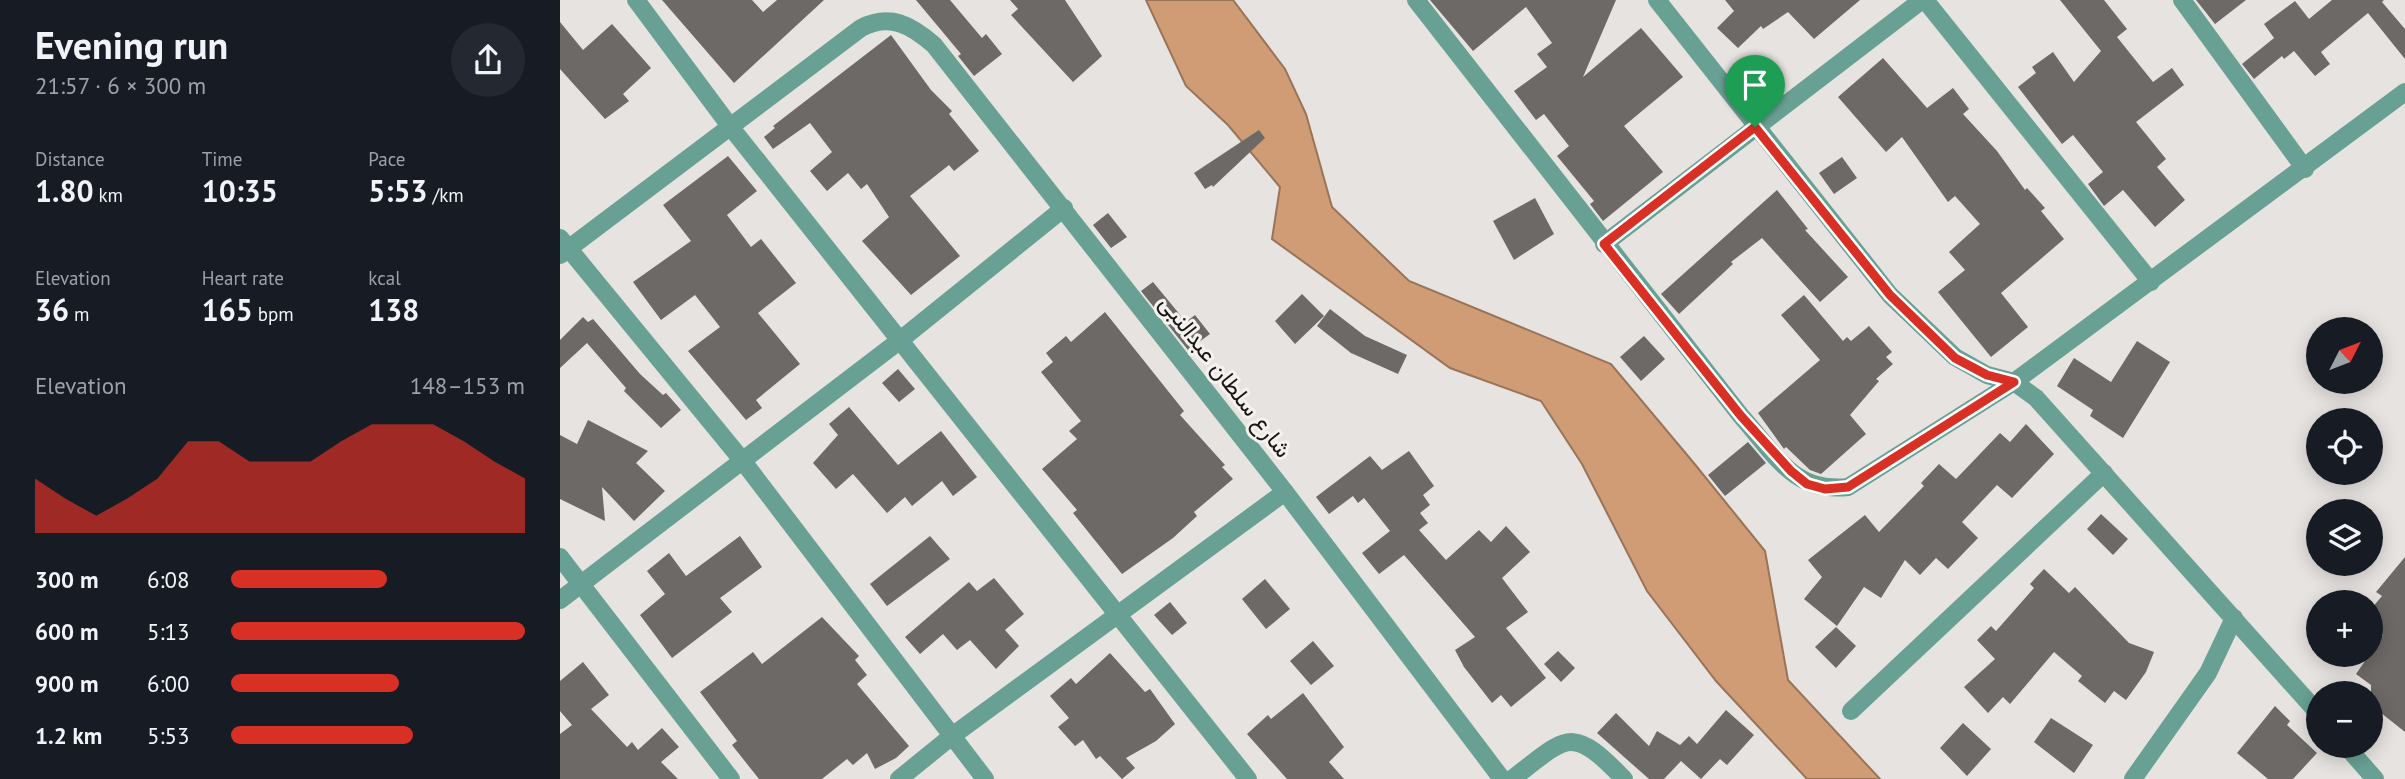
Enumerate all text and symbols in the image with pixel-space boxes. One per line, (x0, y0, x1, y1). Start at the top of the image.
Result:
text: Evening run (35, 20, 228, 69)
button: share (451, 23, 525, 97)
pin (1725, 55, 1785, 127)
icon: arrive (1736, 66, 1774, 104)
text: 21:57 · 6 × 300 m (35, 71, 206, 100)
text: Distance (35, 147, 105, 171)
text: Time (202, 147, 242, 171)
text: Pace (368, 147, 406, 171)
text: 1.80 (35, 171, 93, 210)
text: 10:35 (202, 171, 278, 210)
text: 5:53 (368, 171, 427, 210)
text: km (93, 183, 123, 207)
text: /km (427, 183, 464, 207)
text: Elevation (35, 266, 111, 290)
text: Heart rate (202, 266, 284, 290)
text: kcal (368, 266, 401, 290)
street label: شارع سلطان عبدالنبى (1152, 289, 1298, 464)
text: 36 (35, 290, 69, 329)
text: 165 (202, 290, 253, 329)
text: 138 (368, 290, 419, 329)
text: m (69, 302, 90, 326)
text: bpm (253, 302, 294, 326)
north arrow (2306, 317, 2384, 394)
map controls (2306, 317, 2383, 758)
text: Elevation (35, 371, 127, 400)
text: 148–153 m (410, 371, 525, 400)
button: locate (2306, 408, 2383, 485)
button: layers (2306, 499, 2383, 576)
text: 300 m (35, 565, 98, 594)
text: 6:08 (147, 565, 190, 594)
button: + (2306, 590, 2383, 667)
text: 600 m (35, 617, 98, 646)
text: 5:13 (147, 617, 190, 646)
text: 900 m (35, 669, 98, 698)
text: 6:00 (147, 669, 190, 698)
button: − (2306, 681, 2383, 758)
text: 1.2 km (35, 721, 102, 750)
text: 5:53 (147, 721, 190, 750)

